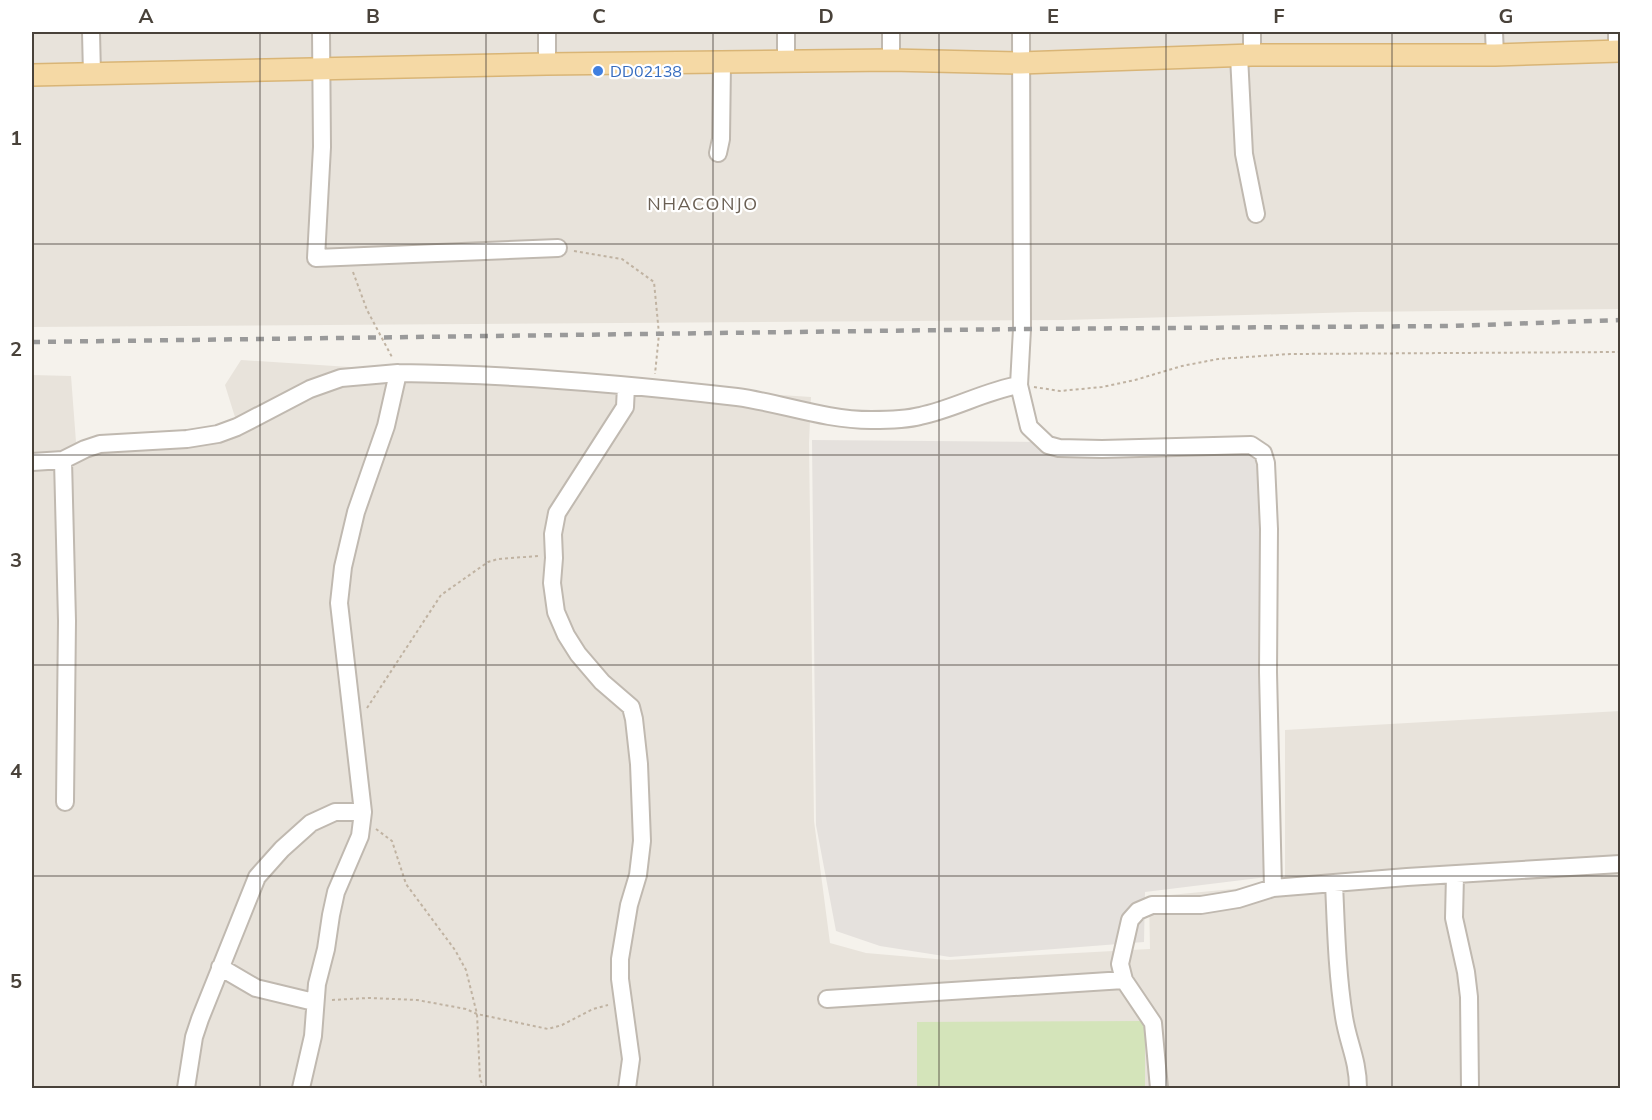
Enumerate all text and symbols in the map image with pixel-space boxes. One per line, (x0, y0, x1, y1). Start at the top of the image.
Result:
text: A (139, 3, 154, 28)
text: B (366, 3, 380, 28)
text: C (592, 3, 606, 28)
text: D (818, 3, 834, 28)
text: E (1047, 3, 1059, 28)
text: F (1273, 3, 1285, 28)
text: G (1499, 3, 1513, 28)
place label: DD02138 (610, 61, 682, 81)
marker: DD02138 (591, 64, 605, 78)
text: 1 (10, 125, 22, 150)
district label: NHACONJO (647, 192, 759, 215)
text: 2 (10, 336, 22, 361)
text: 3 (10, 547, 22, 572)
text: 4 (10, 758, 22, 783)
text: 5 (10, 968, 22, 993)

